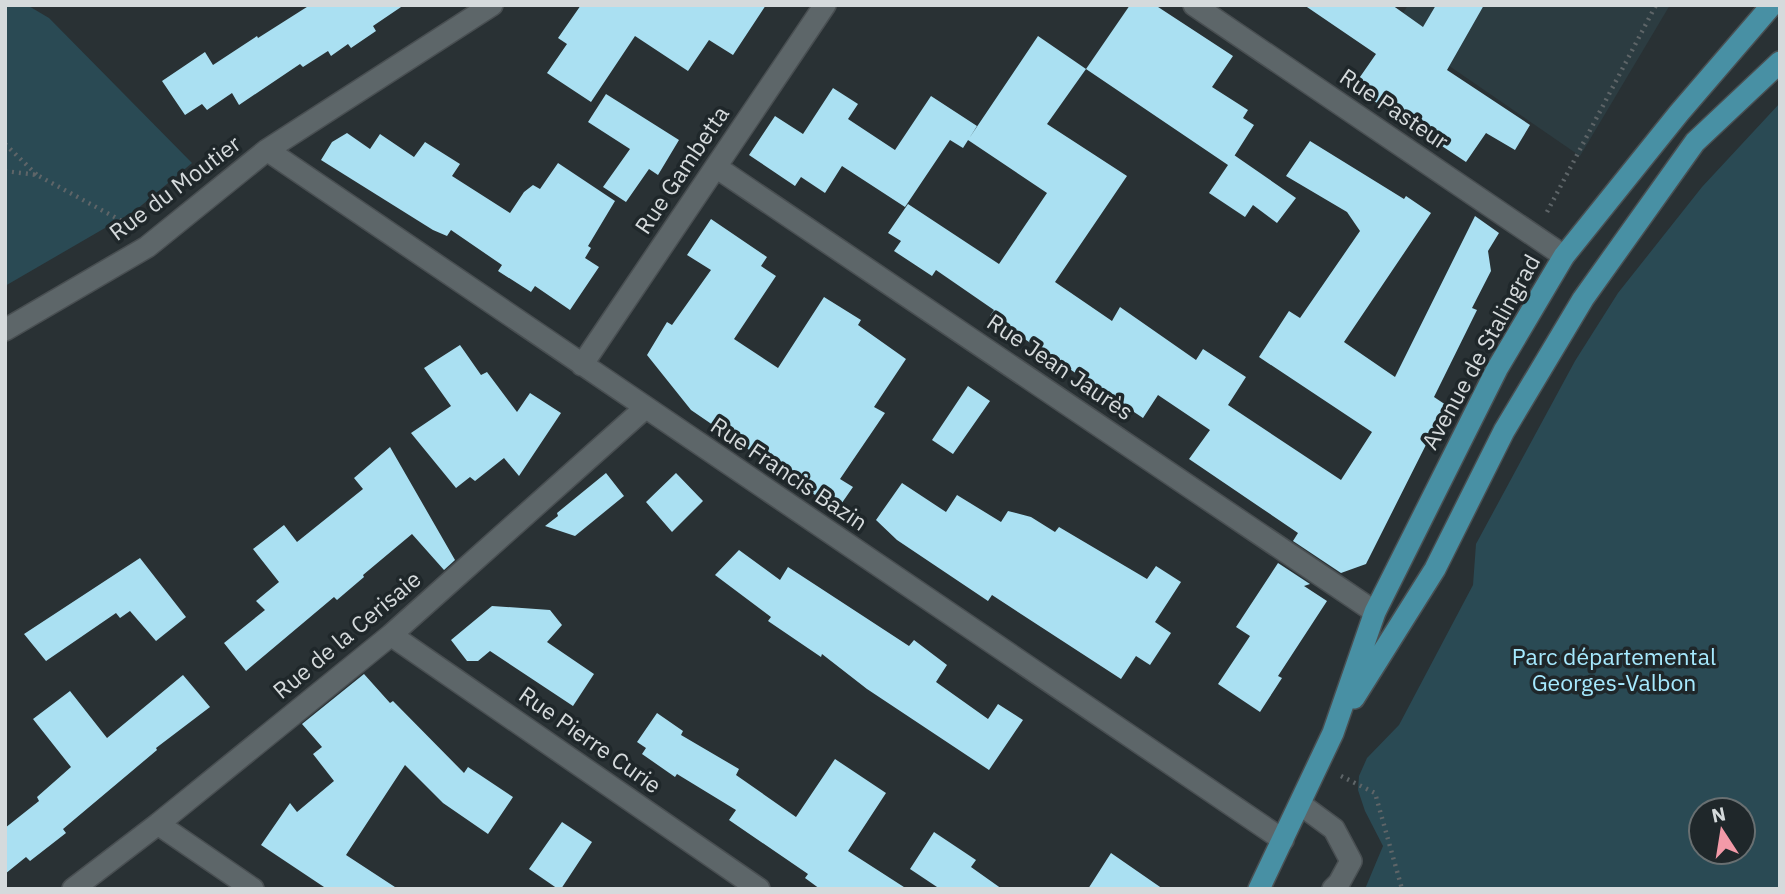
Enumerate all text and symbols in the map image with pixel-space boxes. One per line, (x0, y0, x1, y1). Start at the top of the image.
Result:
street label: Rue Pasteur (1334, 61, 1455, 156)
street label: Rue Gambetta (627, 100, 735, 239)
street label: Rue du Moutier (103, 128, 247, 246)
street label: Avenue de Stalingrad (1414, 249, 1546, 454)
street label: Rue Jean Jaurès (982, 306, 1139, 426)
street label: Rue Francis Bazin (705, 410, 874, 537)
street label: Rue de la Cerisaie (266, 564, 427, 705)
park label: Parc départemental Georges-Valbon (1512, 641, 1716, 697)
street label: Rue Pierre Curie (514, 679, 668, 799)
north arrow (1687, 796, 1757, 866)
text: N (1709, 801, 1728, 828)

